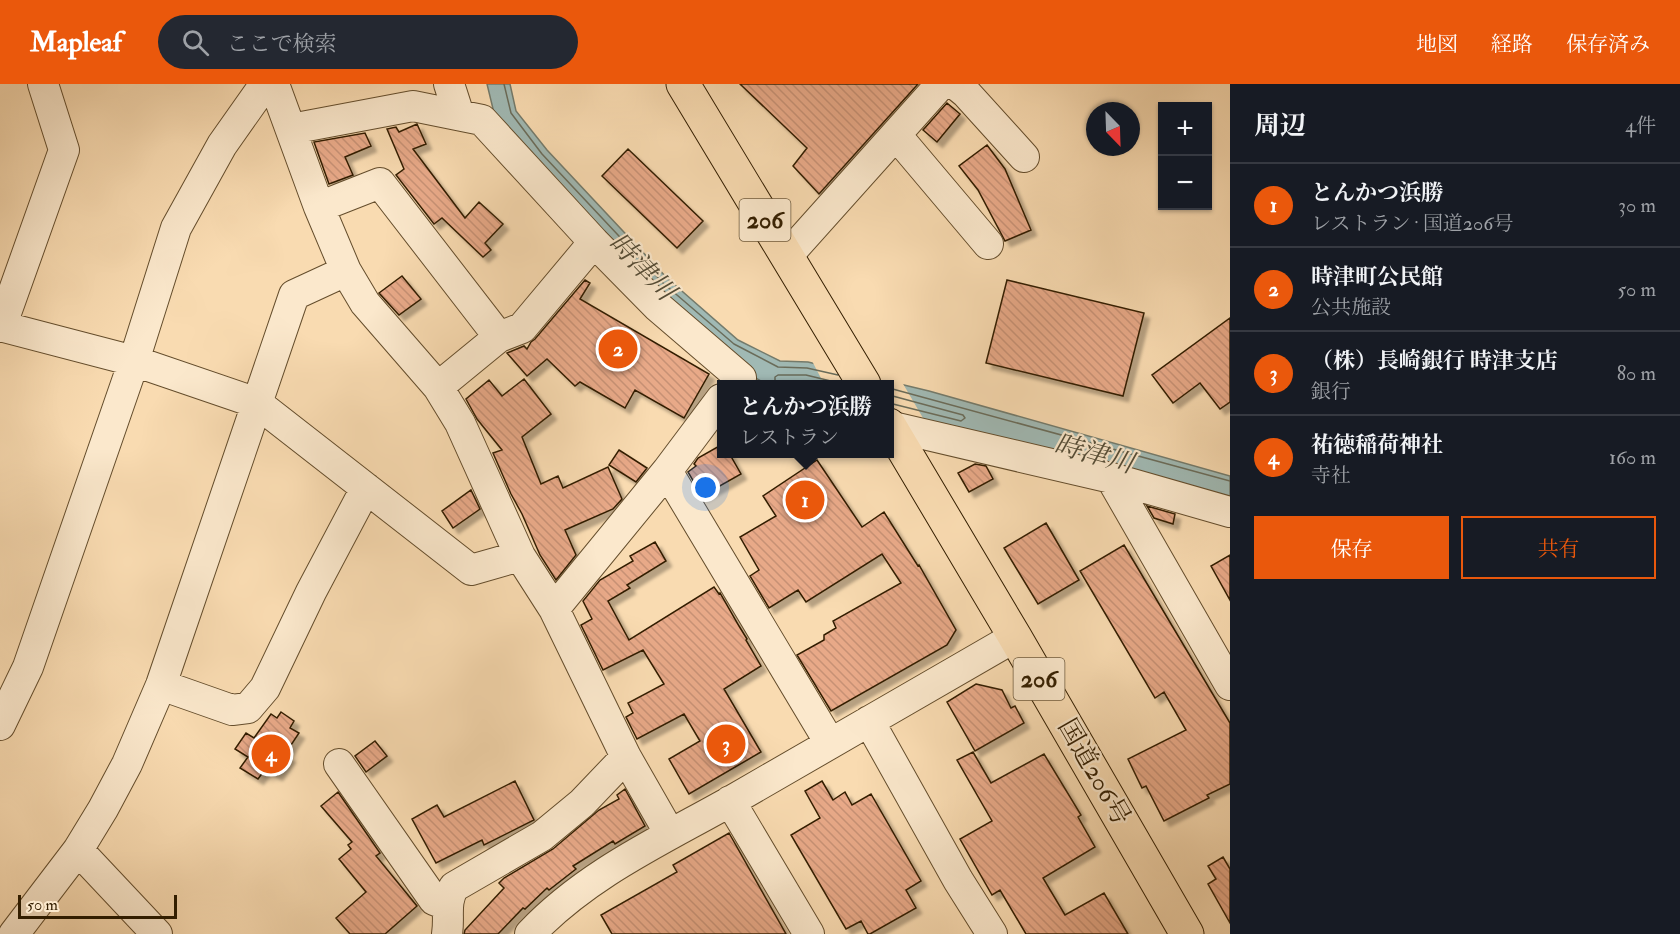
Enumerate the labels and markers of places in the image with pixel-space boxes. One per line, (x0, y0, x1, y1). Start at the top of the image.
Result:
pin: 2 (598, 326, 638, 372)
pin: 1 (786, 478, 824, 522)
pin: 3 (706, 722, 746, 766)
pin: 4 (252, 732, 290, 776)

